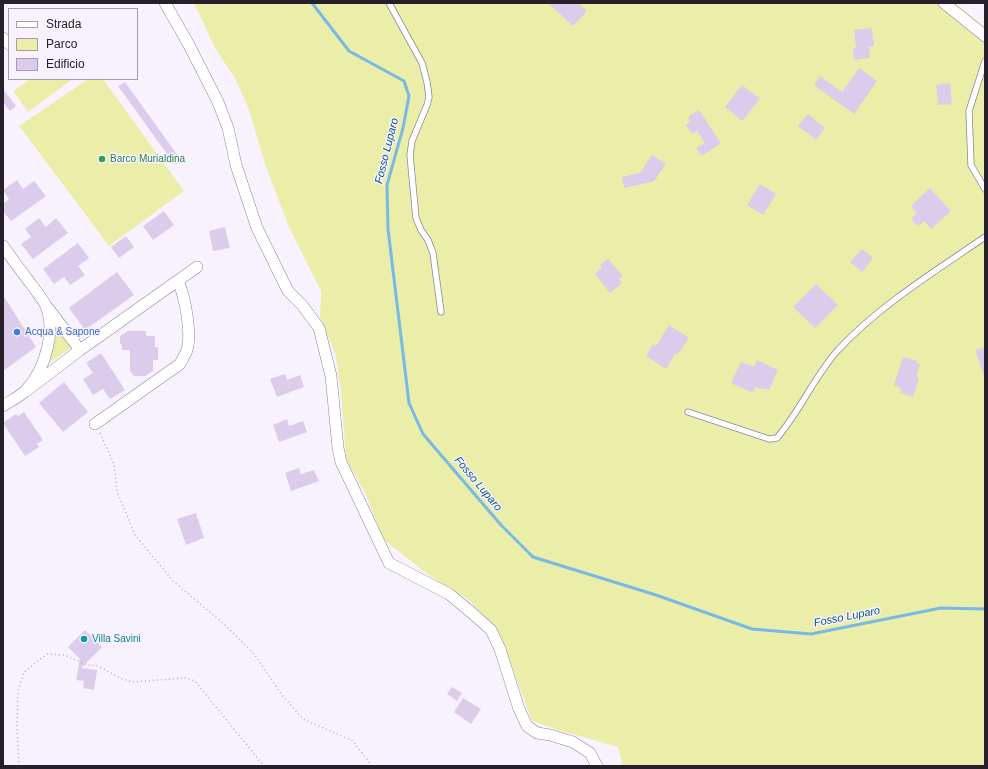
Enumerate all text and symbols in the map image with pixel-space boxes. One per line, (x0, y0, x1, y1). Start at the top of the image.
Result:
legend (8, 8, 138, 80)
text: Strada (46, 17, 81, 31)
text: Parco (46, 37, 77, 51)
text: Edificio (46, 57, 85, 71)
water label: Fosso Luparo (372, 117, 402, 185)
place label: Barco Murialdina (110, 153, 185, 165)
marker: Barco Murialdina (97, 154, 107, 164)
place label: Acqua & Sapone (25, 326, 100, 338)
marker: Acqua & Sapone (12, 327, 22, 337)
water label: Fosso Luparo (451, 454, 505, 514)
water label: Fosso Luparo (813, 604, 881, 630)
place label: Villa Savini (92, 633, 141, 645)
marker: Villa Savini (79, 634, 89, 644)

